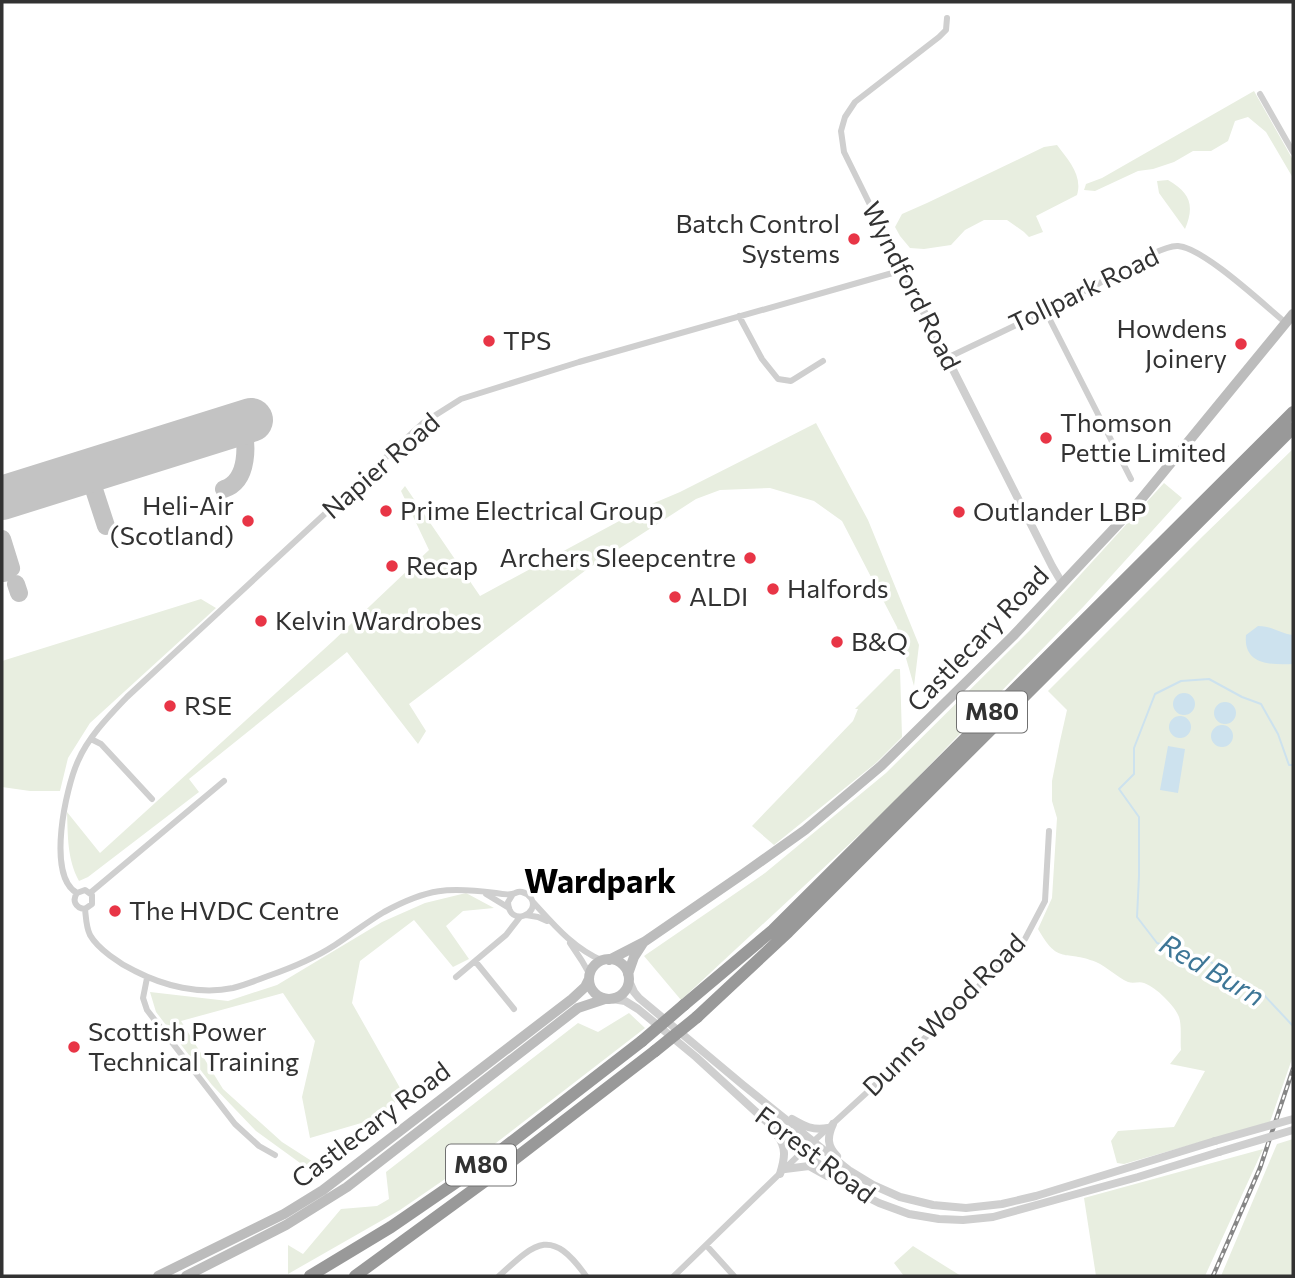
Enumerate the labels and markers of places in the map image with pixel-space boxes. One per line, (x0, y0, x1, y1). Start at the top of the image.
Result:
place label: Batch Control Systems (675, 207, 840, 268)
marker: Batch Control Systems (846, 231, 862, 247)
place label: Howdens Joinery (1116, 312, 1227, 373)
place label: TPS (503, 324, 551, 355)
marker: TPS (481, 333, 497, 349)
marker: Howdens Joinery (1233, 336, 1249, 352)
place label: Thomson Pettie Limited (1060, 406, 1226, 467)
marker: Thomson Pettie Limited (1038, 430, 1054, 446)
place label: Heli-Air (Scotland) (110, 489, 234, 550)
place label: Prime Electrical Group (400, 494, 664, 525)
place label: Outlander LBP (973, 495, 1147, 526)
marker: Prime Electrical Group (378, 503, 394, 519)
marker: Outlander LBP (951, 504, 967, 520)
marker: Heli-Air (Scotland) (240, 513, 256, 529)
place label: Archers Sleepcentre (499, 541, 736, 572)
place label: Recap (406, 549, 478, 580)
marker: Archers Sleepcentre (742, 550, 758, 566)
marker: Recap (384, 558, 400, 574)
place label: Halfords (787, 572, 889, 603)
place label: ALDI (689, 580, 748, 611)
marker: Halfords (765, 581, 781, 597)
marker: ALDI (667, 589, 683, 605)
place label: Kelvin Wardrobes (275, 604, 482, 635)
marker: Kelvin Wardrobes (253, 613, 269, 629)
place label: B&Q (851, 625, 908, 656)
marker: B&Q (829, 634, 845, 650)
place label: RSE (184, 689, 232, 720)
marker: RSE (162, 698, 178, 714)
place label: The HVDC Centre (129, 894, 339, 925)
marker: The HVDC Centre (107, 903, 123, 919)
place label: Scottish Power Technical Training (88, 1015, 299, 1076)
marker: Scottish Power Technical Training (66, 1039, 82, 1055)

